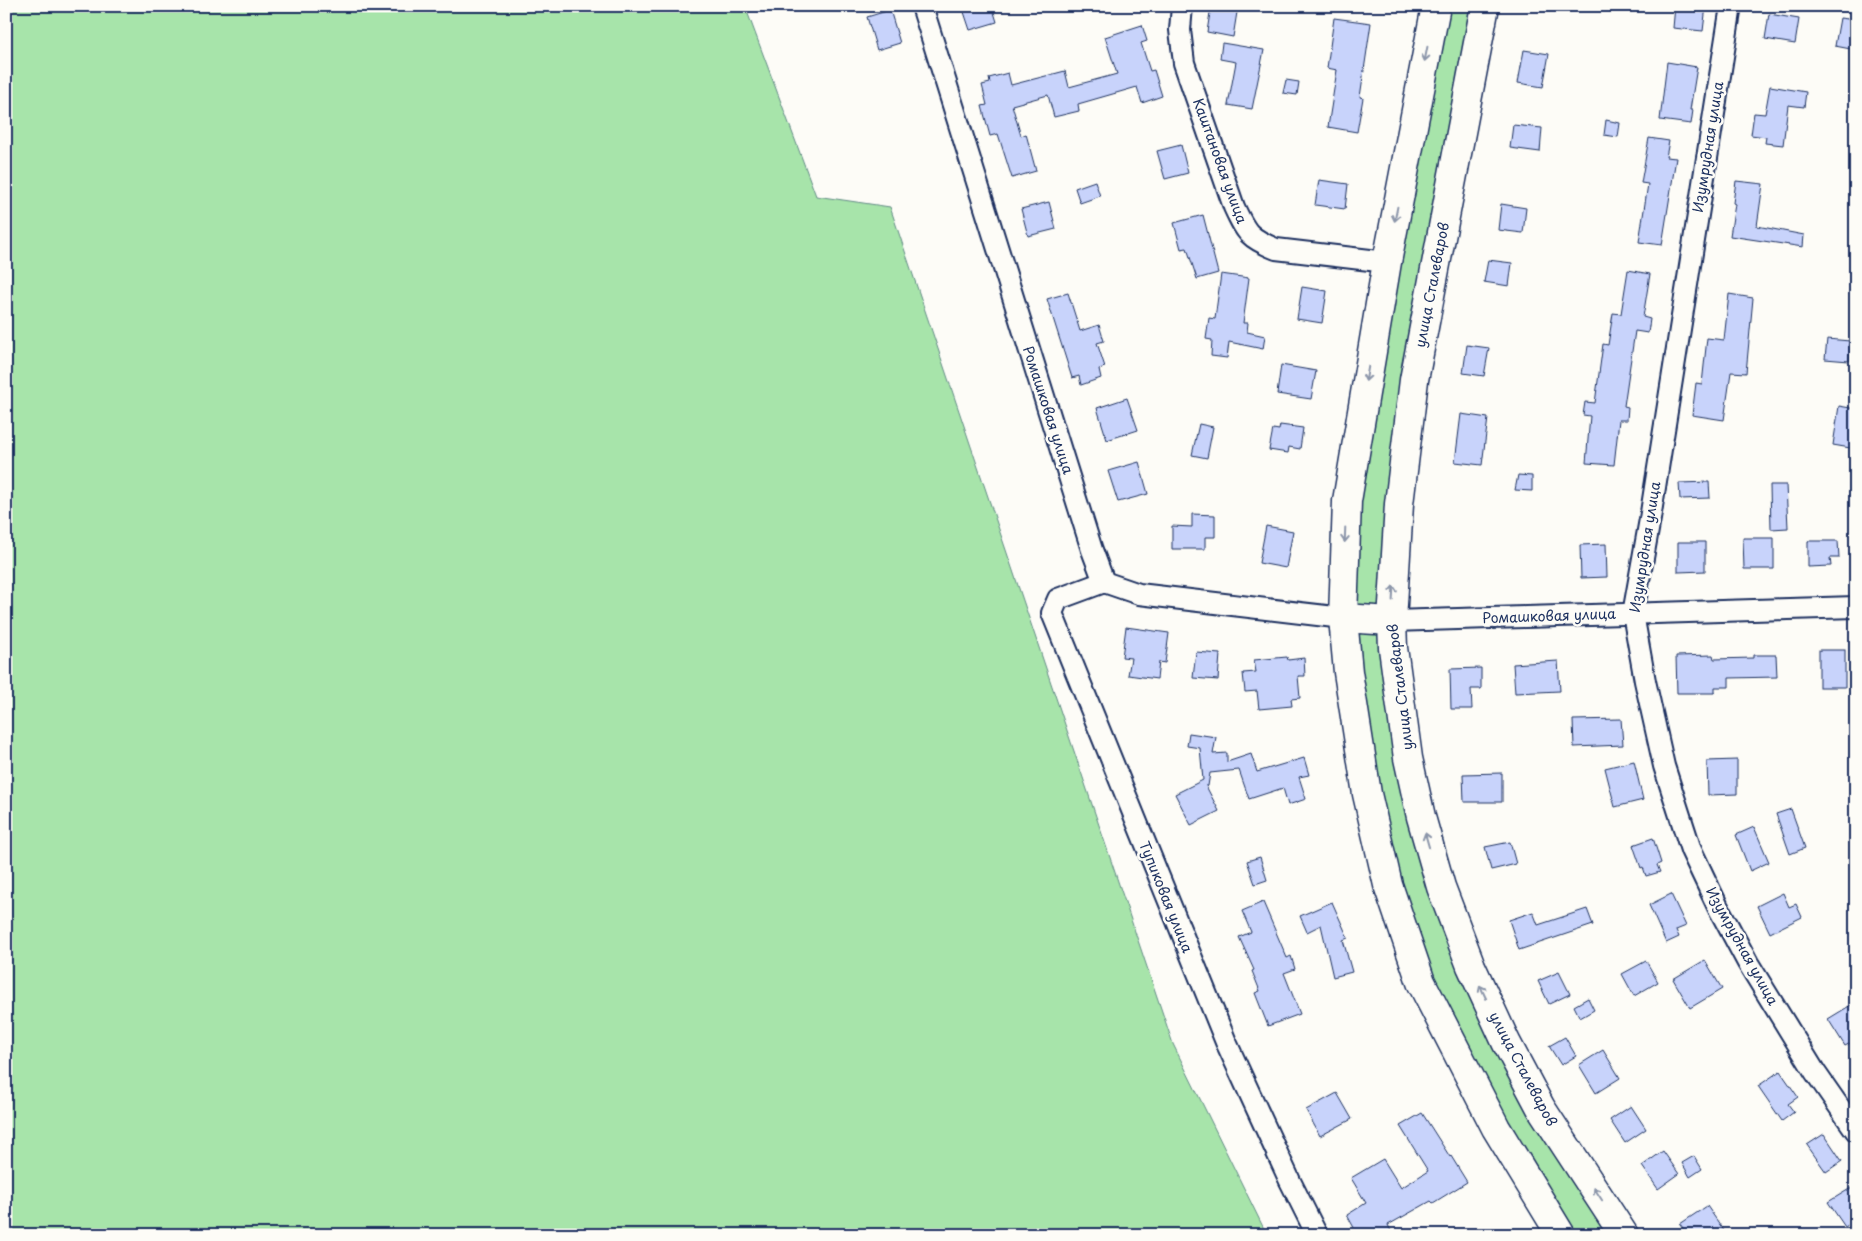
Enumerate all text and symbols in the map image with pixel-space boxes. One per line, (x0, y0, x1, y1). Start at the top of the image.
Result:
one-way arrow (1421, 46, 1431, 62)
street label: Изумрудная улица (1687, 80, 1728, 214)
street label: Каштановая улица (1188, 95, 1253, 227)
one-way arrow (1391, 205, 1401, 221)
street label: улица Сталеваров (1409, 221, 1454, 349)
street label: Ромашковая улица (1018, 343, 1079, 477)
one-way arrow (1362, 365, 1372, 381)
street label: Изумрудная улица (1624, 480, 1665, 614)
one-way arrow (1341, 526, 1350, 542)
one-way arrow (1389, 585, 1398, 601)
street label: Ромашковая улица (1482, 603, 1616, 628)
street label: улица Сталеваров (1381, 623, 1418, 751)
one-way arrow (1422, 832, 1432, 848)
street label: Тупиковая улица (1134, 838, 1199, 956)
street label: Изумрудная улица (1701, 883, 1784, 1009)
one-way arrow (1478, 985, 1487, 1000)
street label: улица Сталеваров (1484, 1008, 1563, 1130)
one-way arrow (1592, 1187, 1603, 1201)

